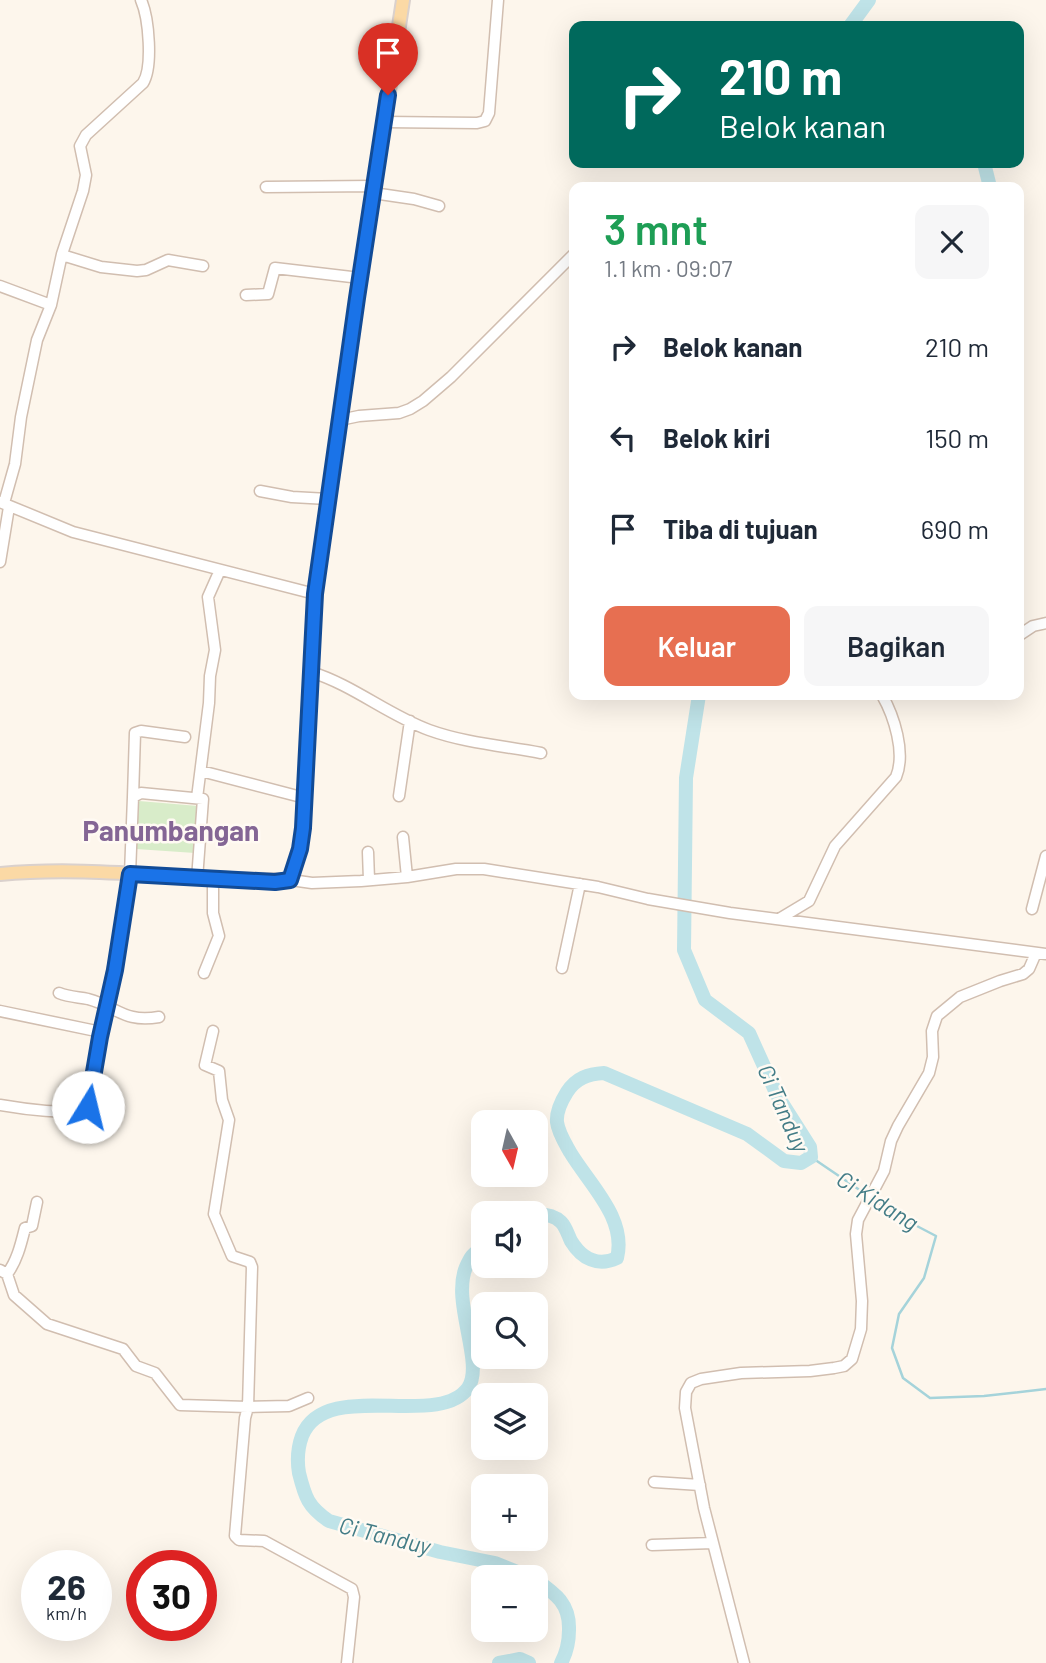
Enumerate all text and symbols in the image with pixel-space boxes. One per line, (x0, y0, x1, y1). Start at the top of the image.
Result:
pin (358, 23, 418, 95)
icon: arrive (369, 34, 407, 72)
text: 210 m (719, 46, 842, 105)
icon: right (604, 49, 695, 140)
text: Belok kanan (719, 106, 886, 144)
text: 3 mnt (604, 203, 708, 253)
button: close (915, 205, 989, 279)
text: 1.1 km · 09:07 (604, 254, 732, 282)
icon: right (604, 328, 642, 366)
text: Belok kanan (663, 331, 802, 362)
text: 210 m (925, 331, 989, 362)
icon: left (604, 419, 642, 457)
text: Belok kiri (663, 422, 770, 453)
text: 150 m (925, 422, 989, 453)
icon: arrive (604, 510, 642, 548)
text: Tiba di tujuan (663, 513, 818, 544)
text: 690 m (921, 513, 989, 544)
button: Keluar (604, 606, 790, 686)
button: Bagikan (804, 606, 989, 686)
district label: Panumbangan (83, 813, 259, 847)
water label: Ci Tanduy (752, 1060, 816, 1157)
position arrow (51, 1070, 125, 1144)
north arrow (471, 1110, 548, 1186)
map controls (471, 1110, 548, 1642)
water label: Ci Kidang (832, 1164, 924, 1236)
button: sound (471, 1201, 548, 1278)
button: search (471, 1292, 548, 1369)
button: layers (471, 1383, 548, 1460)
button: + (471, 1474, 548, 1551)
water label: Ci Tanduy (336, 1510, 434, 1560)
speed limit sign: 30 (126, 1550, 217, 1641)
text: 26 (47, 1565, 86, 1607)
button: − (471, 1565, 548, 1642)
text: km/h (46, 1602, 87, 1624)

